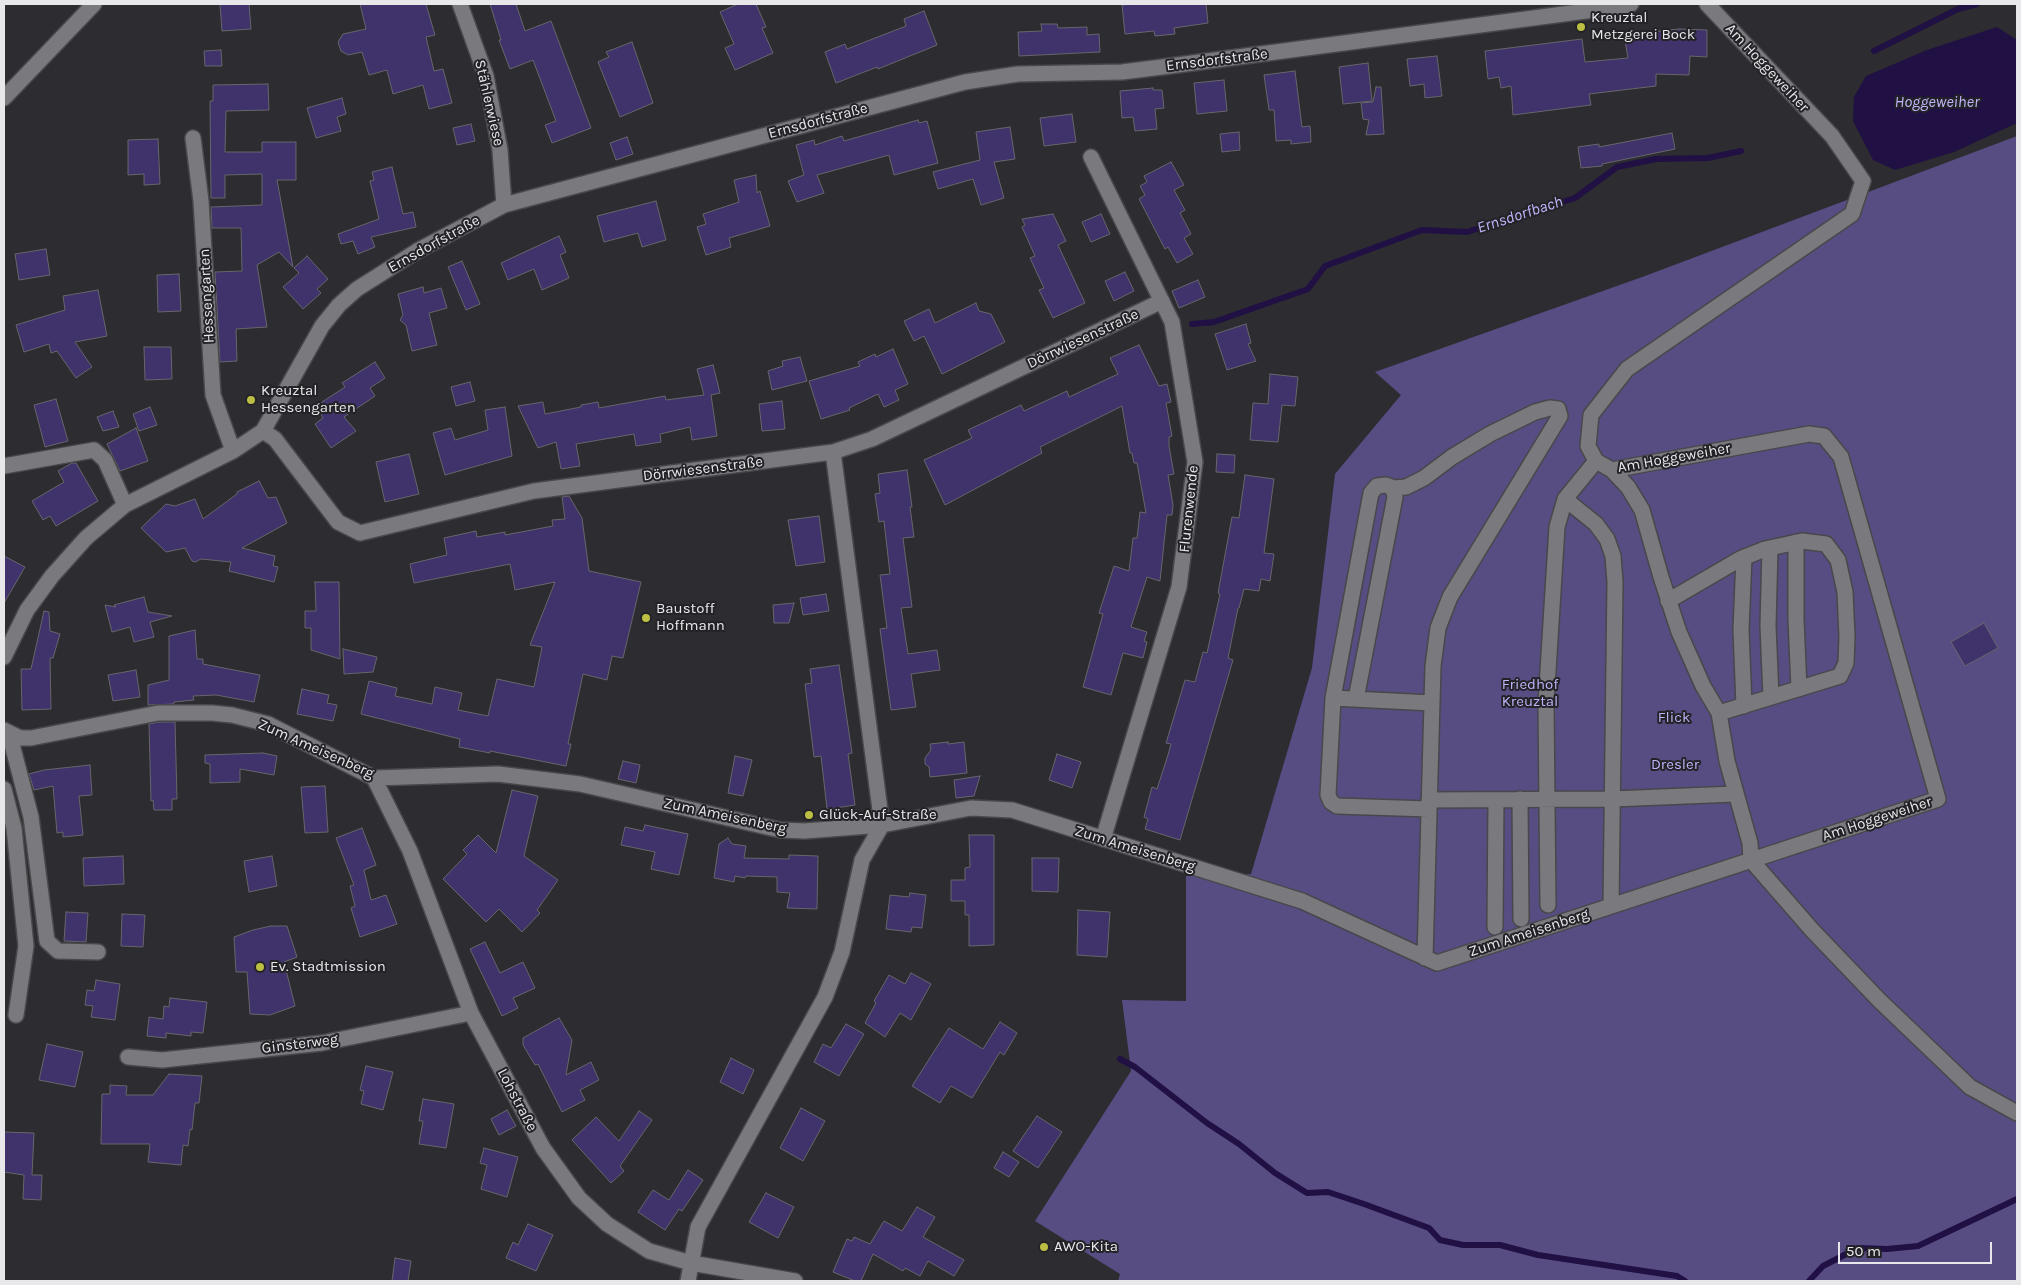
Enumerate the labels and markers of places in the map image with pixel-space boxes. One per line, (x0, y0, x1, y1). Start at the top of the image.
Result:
place label: Kreuztal Metzgerei Bock (1591, 9, 1695, 44)
marker: Kreuztal Metzgerei Bock (1575, 21, 1587, 33)
place label: Kreuztal Hessengarten (261, 382, 356, 417)
marker: Kreuztal Hessengarten (245, 394, 257, 406)
place label: Baustoff Hoffmann (656, 600, 725, 635)
marker: Baustoff Hoffmann (640, 612, 652, 624)
place label: Glück-Auf-Straße (819, 806, 937, 824)
marker: Glück-Auf-Straße (803, 809, 815, 821)
place label: Ev. Stadtmission (270, 958, 386, 976)
marker: Ev. Stadtmission (254, 961, 266, 973)
place label: AWO-Kita (1054, 1238, 1118, 1256)
marker: AWO-Kita (1038, 1241, 1050, 1253)

